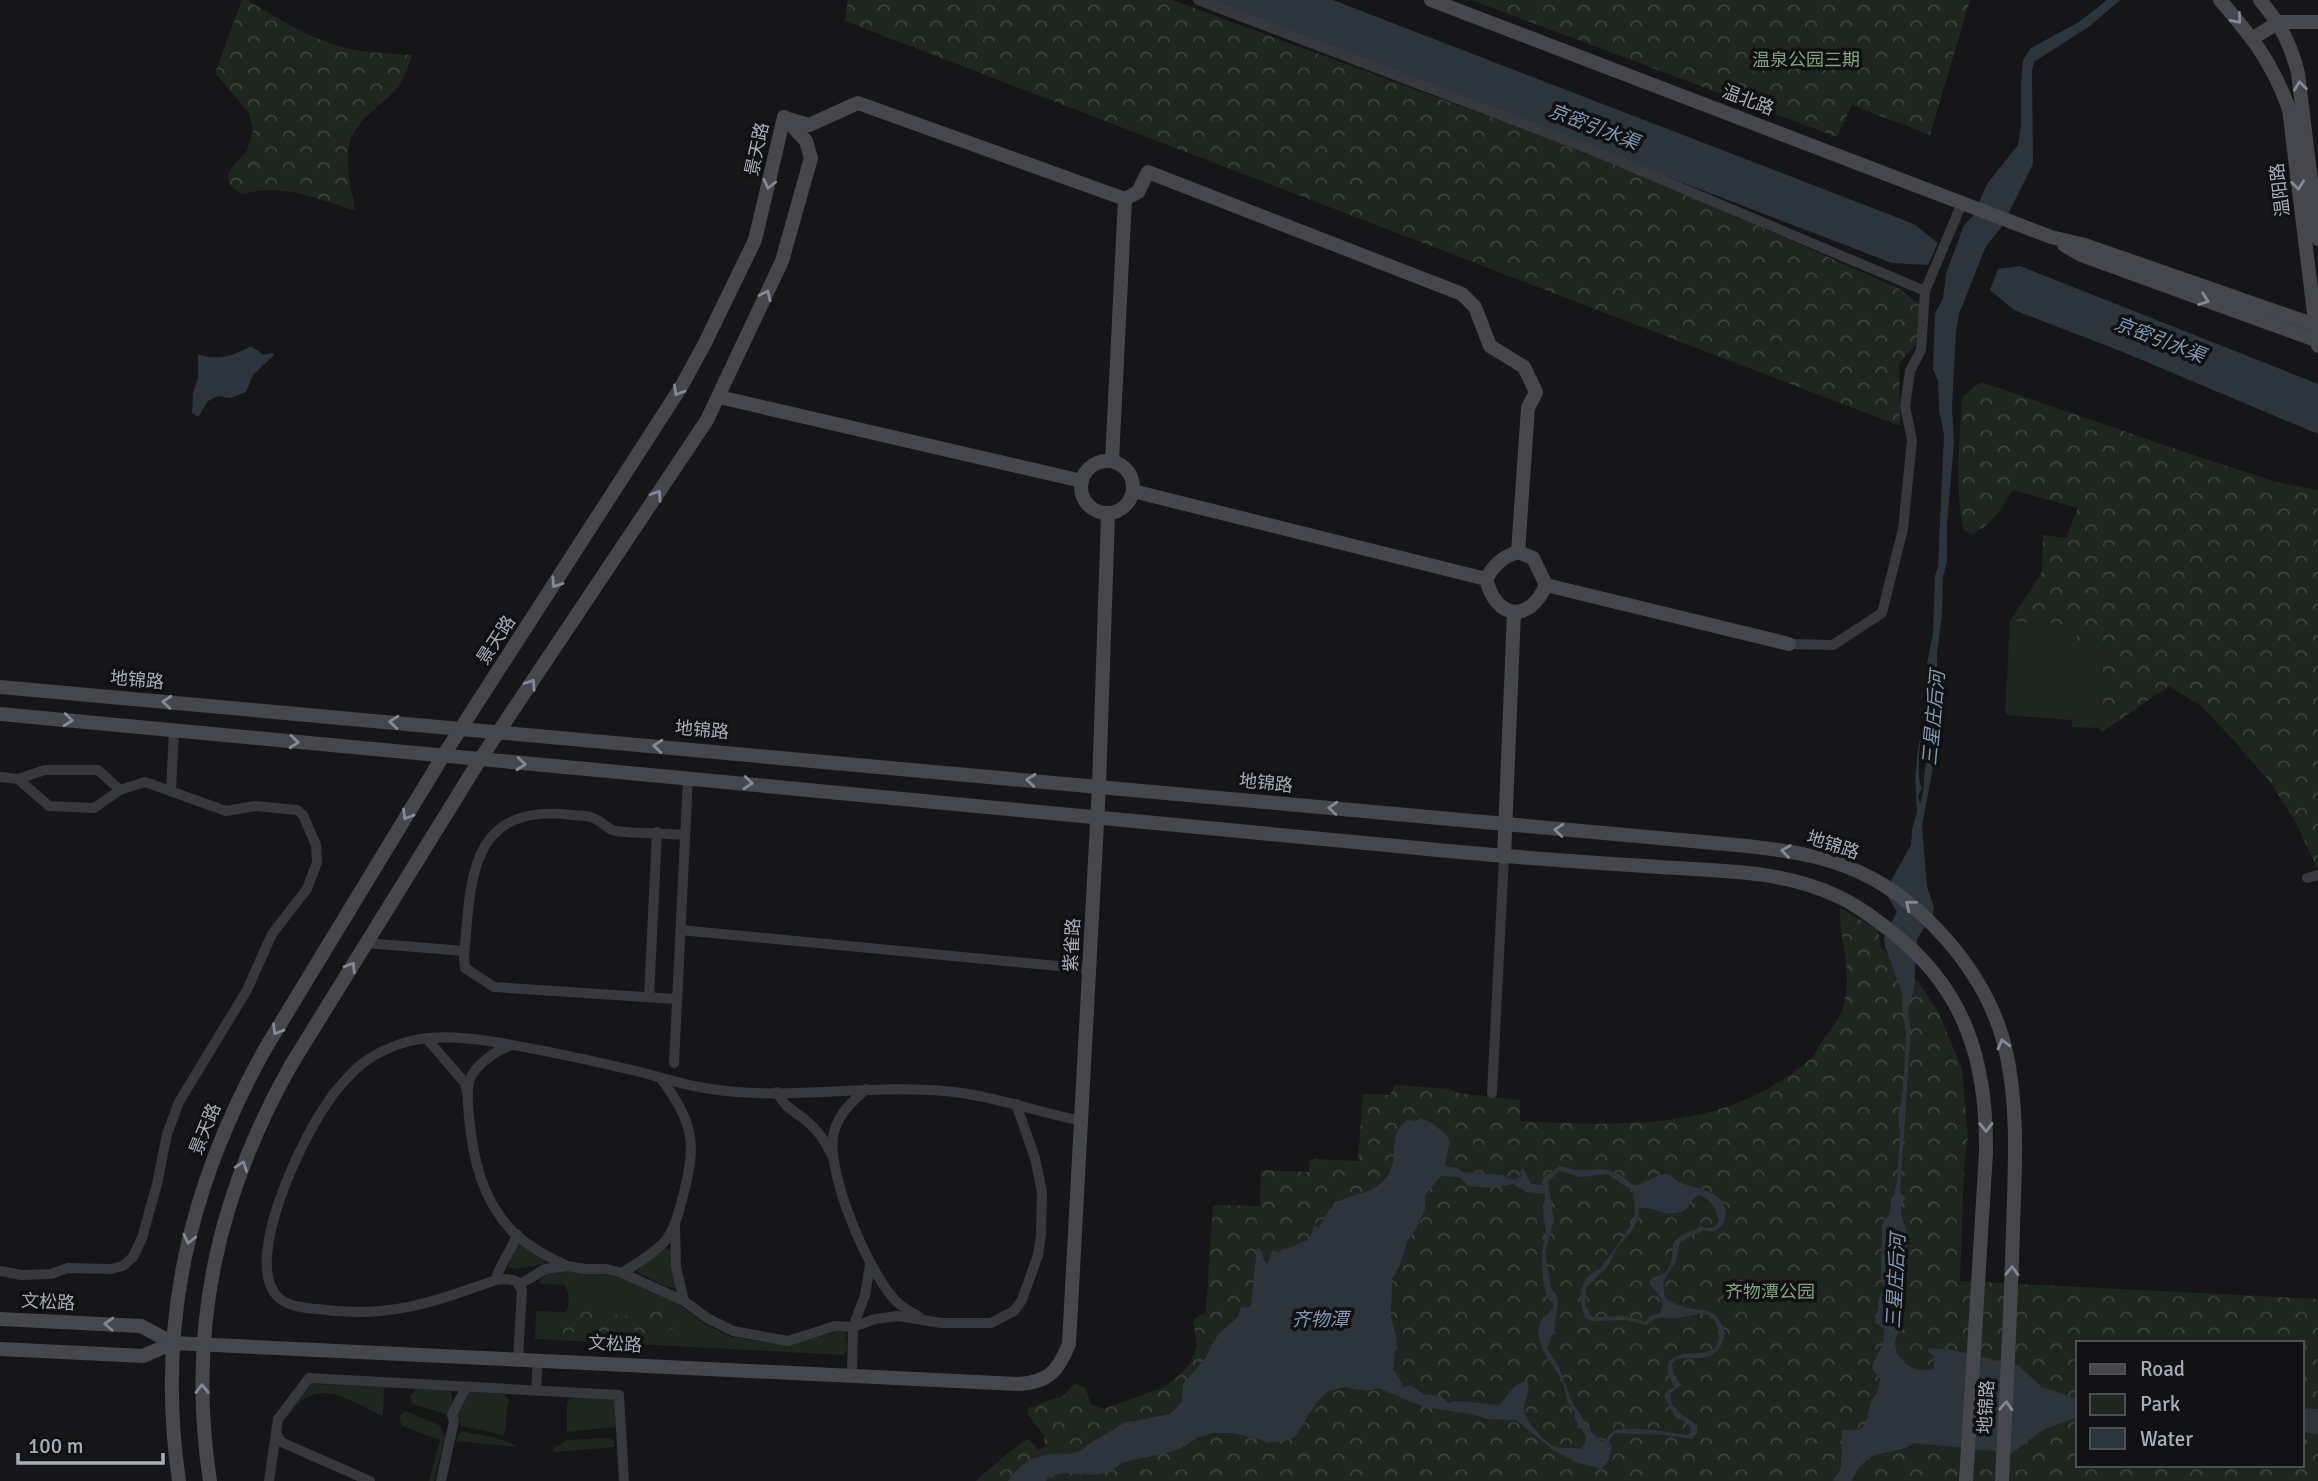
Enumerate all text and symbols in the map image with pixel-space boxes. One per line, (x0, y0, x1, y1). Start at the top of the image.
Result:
one-way arrow (2229, 11, 2241, 24)
park label: 温泉公园三期 (1752, 49, 1860, 71)
street label: 温北路 (1719, 80, 1777, 120)
one-way arrow (2292, 80, 2307, 91)
water label: 京密引水渠 (1545, 99, 1645, 156)
street label: 景天路 (741, 120, 773, 178)
street label: 温阳路 (2266, 162, 2294, 218)
one-way arrow (763, 178, 778, 190)
one-way arrow (2291, 179, 2306, 190)
one-way arrow (757, 290, 771, 302)
one-way arrow (2197, 291, 2209, 305)
water label: 京密引水渠 (2111, 312, 2211, 369)
one-way arrow (673, 384, 686, 397)
one-way arrow (649, 490, 662, 503)
one-way arrow (551, 575, 564, 588)
street label: 景天路 (472, 611, 520, 669)
water label: 三星庄后河 (1918, 666, 1950, 766)
street label: 地锦路 (109, 667, 165, 693)
one-way arrow (523, 679, 535, 692)
one-way arrow (161, 695, 172, 710)
one-way arrow (62, 713, 74, 728)
one-way arrow (388, 715, 399, 730)
street label: 地锦路 (674, 717, 730, 743)
one-way arrow (289, 734, 300, 749)
one-way arrow (652, 739, 663, 754)
one-way arrow (516, 756, 527, 771)
street label: 地锦路 (1238, 769, 1294, 797)
one-way arrow (1025, 773, 1036, 788)
one-way arrow (742, 775, 753, 790)
one-way arrow (1327, 801, 1338, 816)
one-way arrow (403, 807, 416, 820)
one-way arrow (1553, 823, 1564, 838)
street label: 地锦路 (1804, 826, 1862, 864)
one-way arrow (1780, 844, 1792, 859)
one-way arrow (1905, 901, 1917, 914)
street label: 紫雀路 (1060, 917, 1084, 973)
one-way arrow (343, 962, 356, 975)
one-way arrow (272, 1023, 285, 1036)
one-way arrow (1997, 1039, 2011, 1051)
street label: 景天路 (185, 1100, 225, 1158)
one-way arrow (1978, 1122, 1994, 1133)
one-way arrow (234, 1160, 248, 1173)
water label: 三星庄后河 (1882, 1229, 1911, 1329)
one-way arrow (183, 1233, 198, 1245)
one-way arrow (2005, 1265, 2020, 1276)
park label: 齐物潭公园 (1725, 1281, 1815, 1303)
street label: 文松路 (20, 1290, 76, 1314)
water label: 齐物潭 (1291, 1308, 1351, 1332)
one-way arrow (103, 1317, 114, 1332)
street label: 文松路 (587, 1332, 643, 1356)
legend (2076, 1341, 2304, 1467)
text: Road (2140, 1356, 2185, 1382)
street label: 地锦路 (1974, 1379, 1998, 1435)
one-way arrow (194, 1383, 209, 1394)
text: Park (2140, 1391, 2181, 1417)
one-way arrow (1998, 1400, 2013, 1411)
scale bar (18, 1422, 163, 1466)
text: Water (2140, 1426, 2193, 1452)
text: 100 m (28, 1433, 83, 1459)

